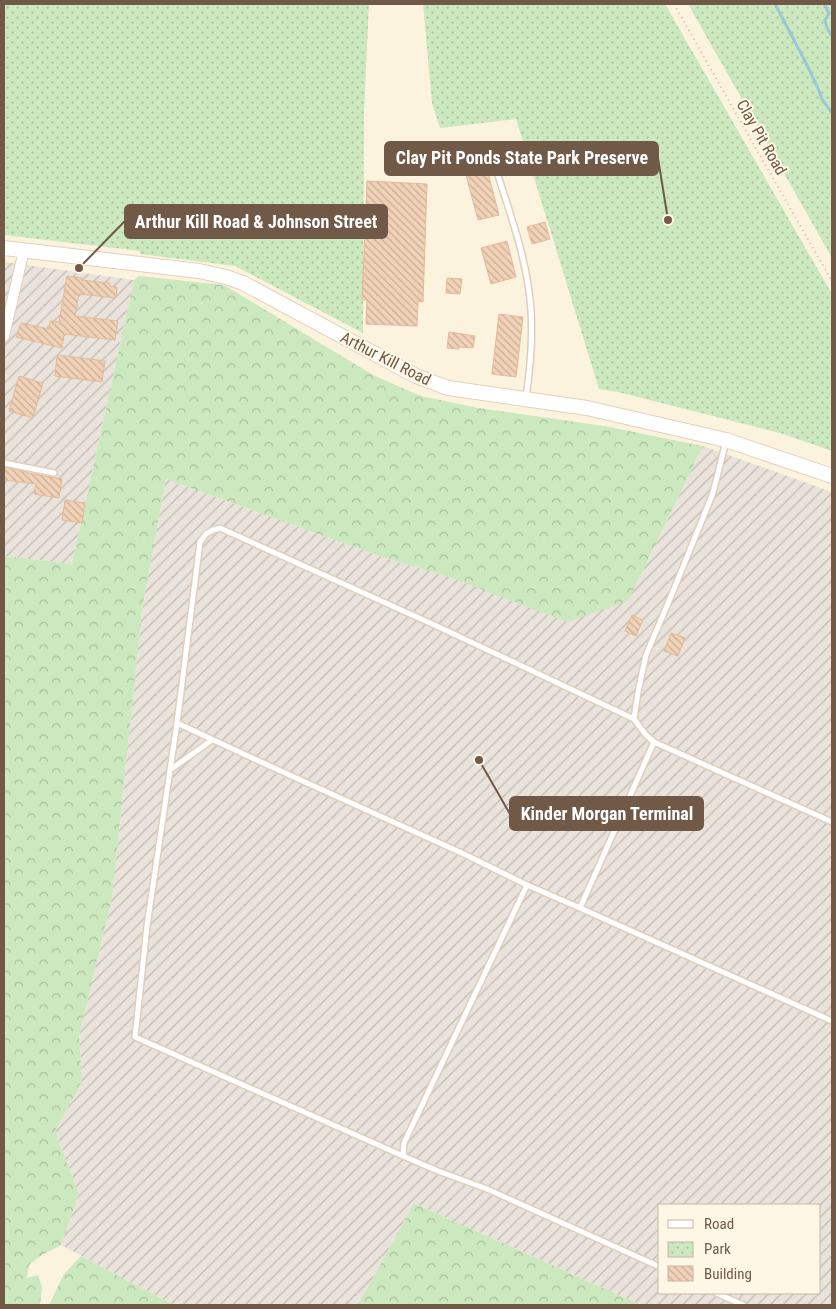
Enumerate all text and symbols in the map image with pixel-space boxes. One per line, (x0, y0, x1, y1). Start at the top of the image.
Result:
street label: Clay Pit Road (732, 96, 791, 178)
callout: Clay Pit Ponds State Park Preserve (385, 142, 658, 175)
text: Clay Pit Ponds State Park Preserve (396, 147, 649, 168)
callout: Arthur Kill Road & Johnson Street (125, 205, 387, 238)
text: Arthur Kill Road & Johnson Street (135, 211, 378, 232)
street label: Arthur Kill Road (337, 328, 434, 389)
callout: Kinder Morgan Terminal (510, 797, 703, 830)
text: Kinder Morgan Terminal (521, 803, 693, 824)
legend (658, 1204, 821, 1294)
text: Road (704, 1215, 734, 1233)
text: Park (704, 1240, 731, 1258)
text: Building (704, 1265, 752, 1283)

